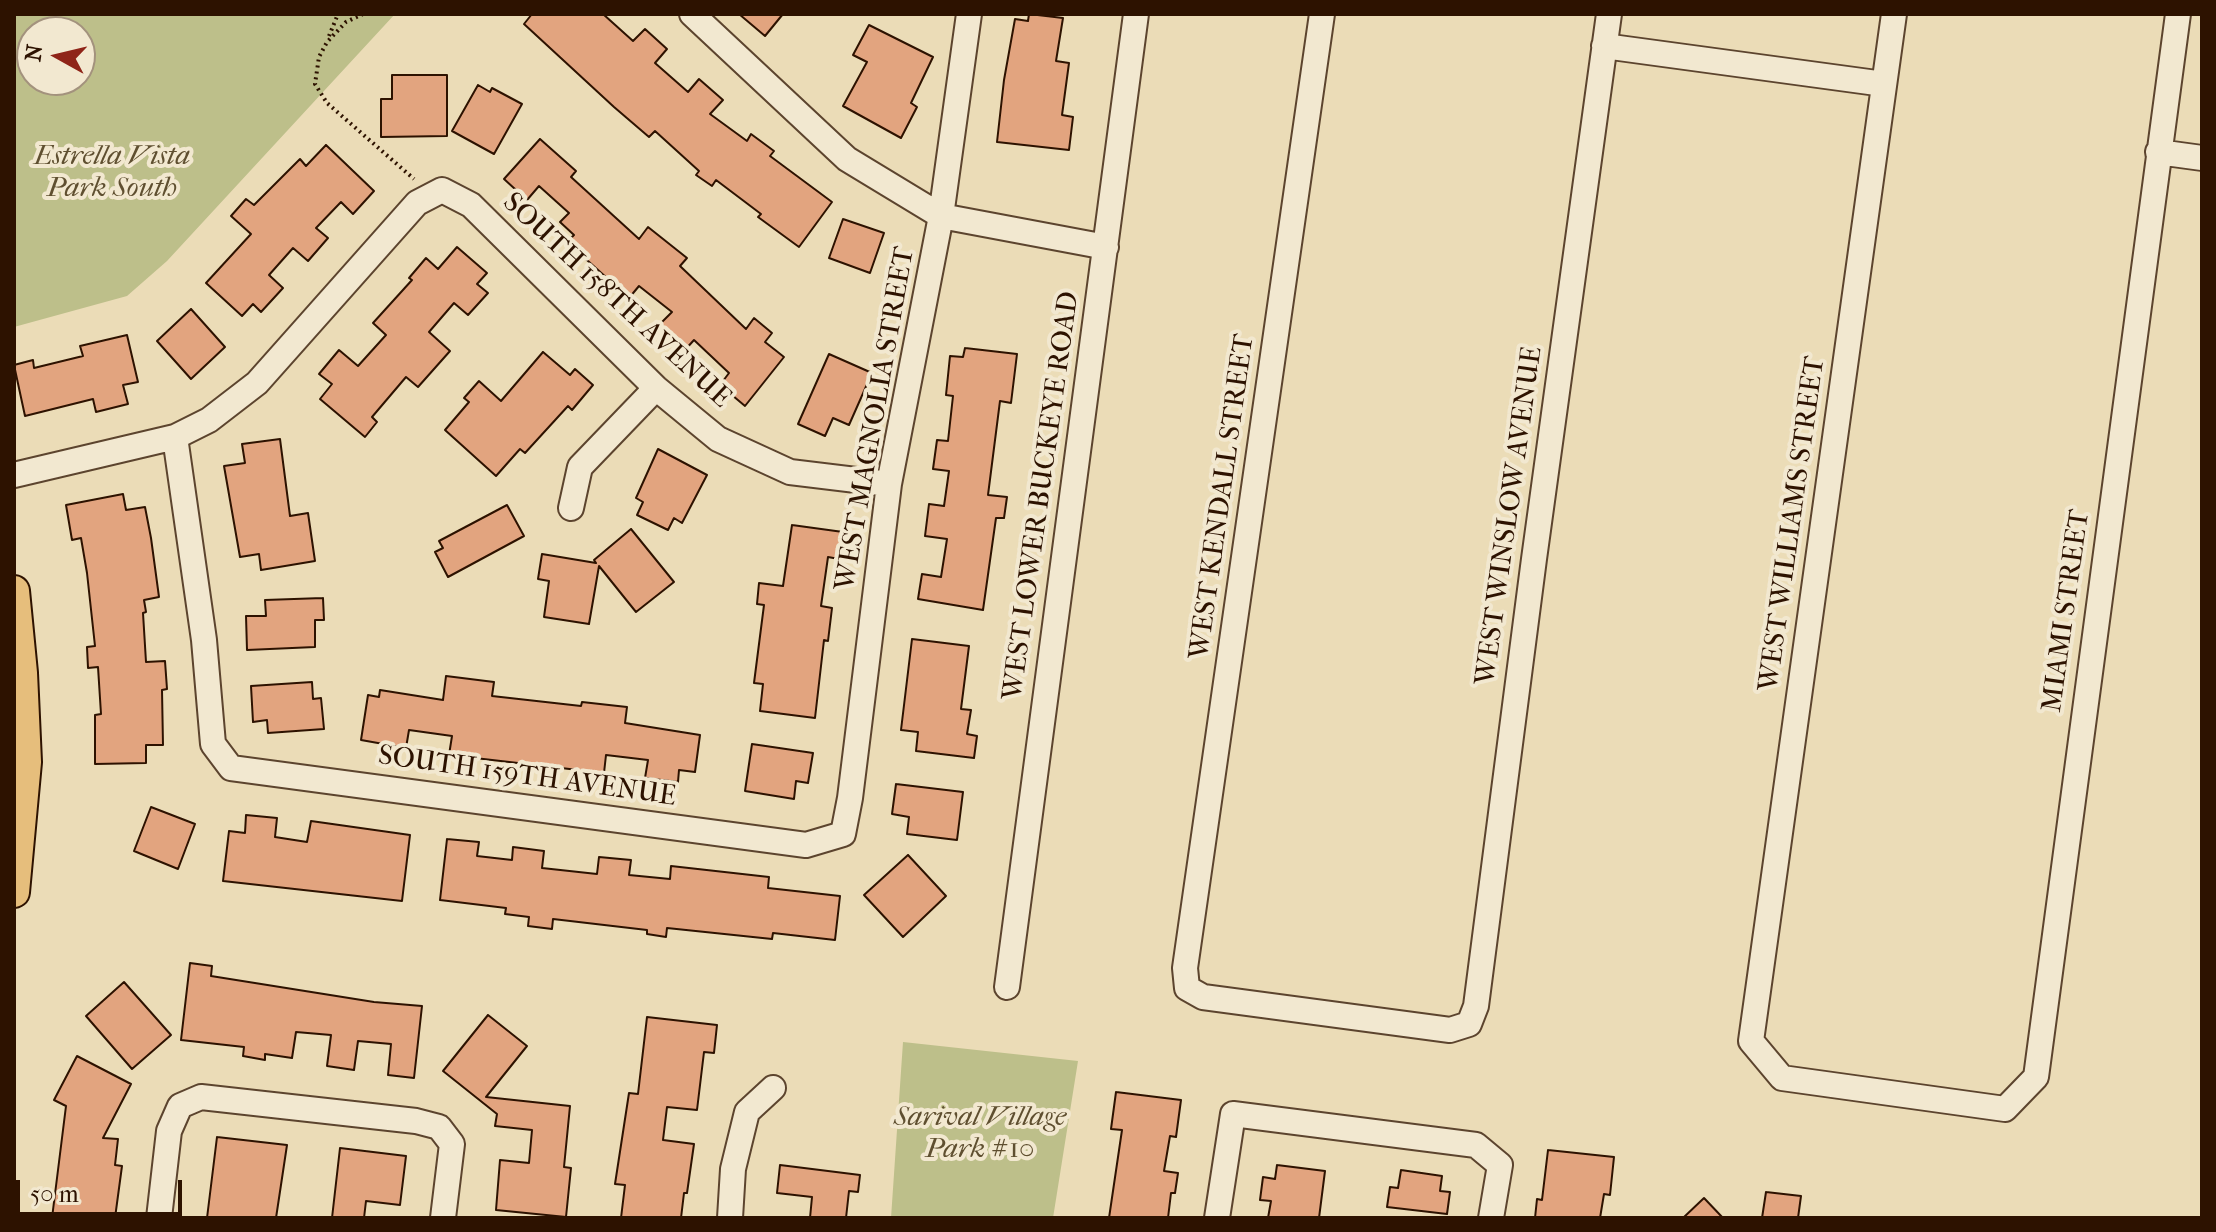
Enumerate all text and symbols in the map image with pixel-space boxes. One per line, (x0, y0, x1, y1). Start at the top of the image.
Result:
north arrow (16, 16, 96, 96)
text: N (20, 43, 48, 63)
park label: Estrella Vista Park South (34, 140, 190, 206)
street label: SOUTH 158TH AVENUE (495, 186, 737, 416)
street label: WEST MAGNOLIA STREET (829, 245, 923, 593)
street label: WEST LOWER BUCKEYE ROAD (997, 290, 1087, 702)
street label: WEST KENDALL STREET (1184, 332, 1262, 662)
street label: WEST WINSLOW AVENUE (1470, 345, 1550, 687)
street label: WEST WILLIAMS STREET (1753, 354, 1833, 694)
street label: MIAMI STREET (2036, 508, 2098, 714)
street label: SOUTH 159TH AVENUE (376, 739, 678, 815)
park label: Sarival Village Park #10 (894, 1101, 1066, 1167)
scale bar (20, 1164, 186, 1214)
text: 50 m (30, 1180, 79, 1208)

